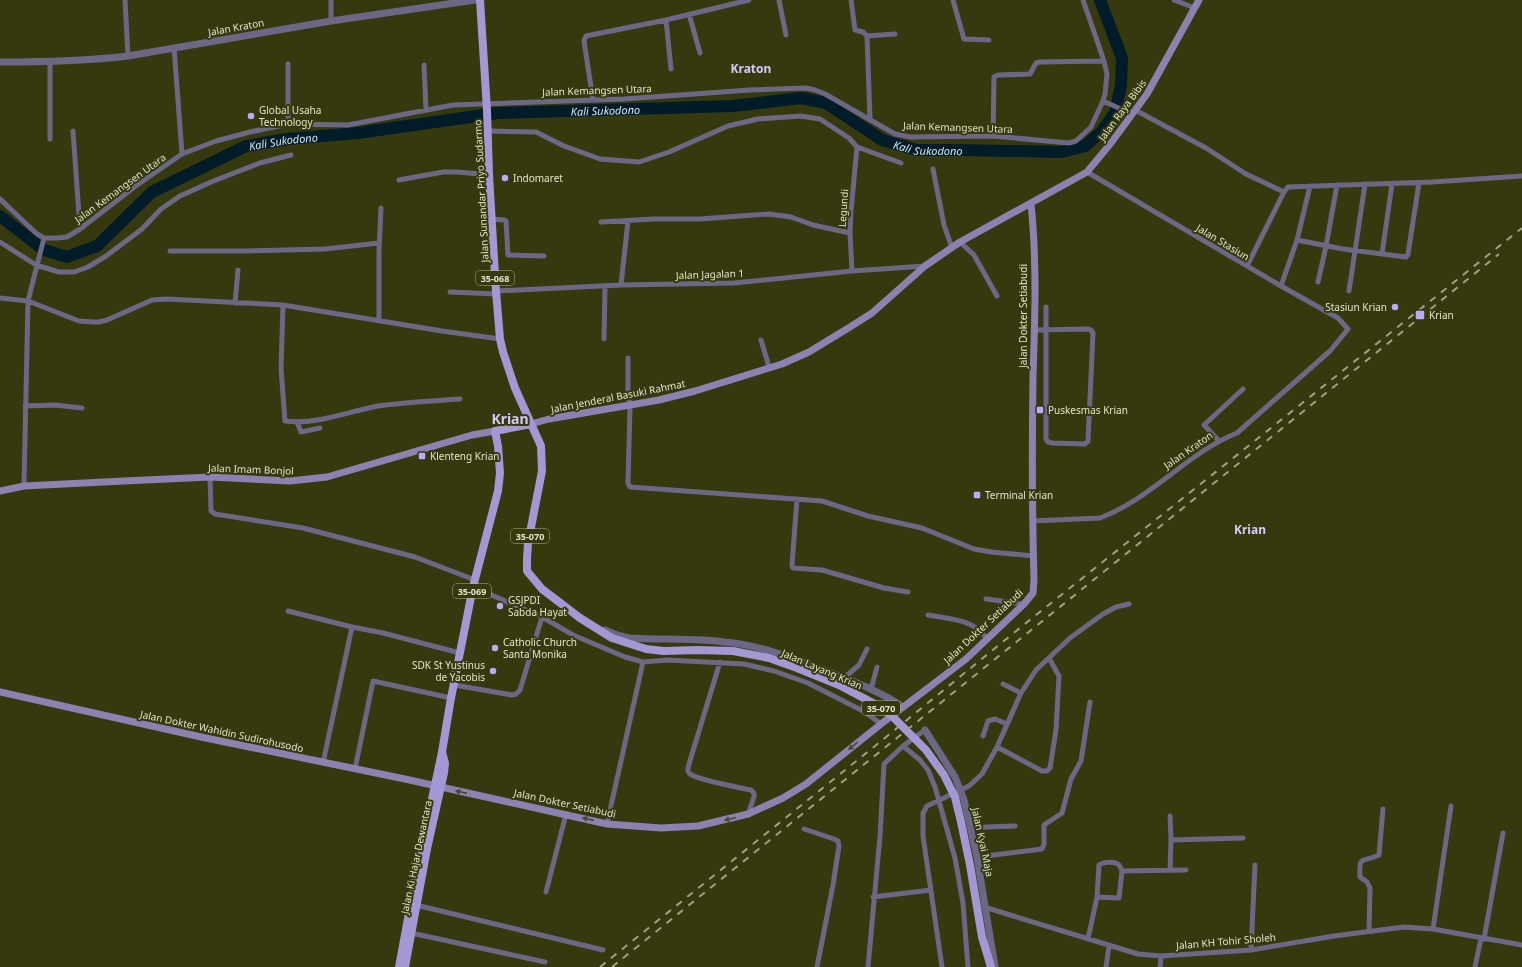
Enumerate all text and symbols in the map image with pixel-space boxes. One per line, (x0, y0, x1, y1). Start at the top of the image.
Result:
street label: Jalan Kraton (206, 15, 265, 39)
district label: Kraton (731, 60, 771, 77)
street label: Jalan Raya Bibis (1094, 76, 1149, 144)
street label: Jalan Kemangsen Utara (541, 81, 652, 99)
water label: Kali Sukodono (570, 101, 640, 118)
place label: Global Usaha Technology (259, 103, 321, 129)
marker: Global Usaha Technology (246, 111, 256, 121)
street label: Jalan Kemangsen Utara (902, 118, 1013, 136)
street label: Jalan Sunandar Priyo Sudarmo (470, 119, 492, 264)
water label: Kali Sukodono (248, 129, 318, 153)
water label: Kali Sukodono (892, 136, 963, 158)
street label: Jalan Kemangsen Utara (71, 150, 168, 226)
place label: Indomaret (513, 171, 563, 185)
marker: Indomaret (500, 173, 510, 183)
street label: Legundi (835, 188, 851, 228)
street label: Jalan Stasiun (1193, 220, 1252, 263)
street label: Jalan Dokter Setiabudi (1016, 264, 1030, 369)
street label: Jalan Jagalan 1 (675, 266, 744, 282)
road number: 35-068 (476, 271, 514, 285)
place label: Stasiun Krian (1325, 300, 1387, 314)
marker: Stasiun Krian (1390, 302, 1400, 312)
place label: Krian (1429, 308, 1454, 322)
marker: Krian (1414, 309, 1426, 321)
street label: Jalan Jenderal Basuki Rahmat (549, 376, 687, 416)
place label: Puskesmas Krian (1048, 403, 1128, 417)
marker: Puskesmas Krian (1035, 405, 1045, 415)
district label: Krian (491, 409, 529, 428)
street label: Jalan Kraton (1160, 428, 1215, 473)
place label: Klenteng Krian (430, 449, 499, 463)
marker: Klenteng Krian (417, 451, 427, 461)
street label: Jalan Imam Bonjol (207, 460, 294, 477)
place label: Terminal Krian (985, 488, 1053, 502)
marker: Terminal Krian (972, 490, 982, 500)
district label: Krian (1234, 521, 1266, 538)
road number: 35-070 (511, 529, 549, 543)
road number: 35-069 (453, 584, 491, 598)
street label: Jalan Dokter Setiabudi (939, 585, 1026, 667)
place label: GSJPDI Sabda Hayat (508, 593, 567, 619)
marker: GSJPDI Sabda Hayat (495, 601, 505, 611)
place label: Catholic Church Santa Monika (503, 635, 577, 661)
marker: Catholic Church Santa Monika (490, 643, 500, 653)
street label: Jalan Layang Krian (779, 645, 865, 692)
place label: SDK St Yustinus de Yacobis (412, 658, 485, 684)
marker: SDK St Yustinus de Yacobis (488, 666, 498, 676)
road number: 35-070 (862, 701, 900, 715)
street label: Jalan Dokter Wahidin Sudirohusodo (138, 707, 305, 755)
one-way arrow (847, 742, 858, 751)
street label: Jalan Dokter Setiabudi (512, 785, 617, 821)
one-way arrow (455, 788, 467, 794)
street label: Jalan Ki Hajar Dewantara (397, 799, 435, 916)
street label: Jalan Kyai Maja (969, 805, 997, 878)
one-way arrow (582, 816, 594, 822)
one-way arrow (724, 816, 736, 822)
street label: Jalan KH Tohir Sholeh (1175, 930, 1276, 952)

